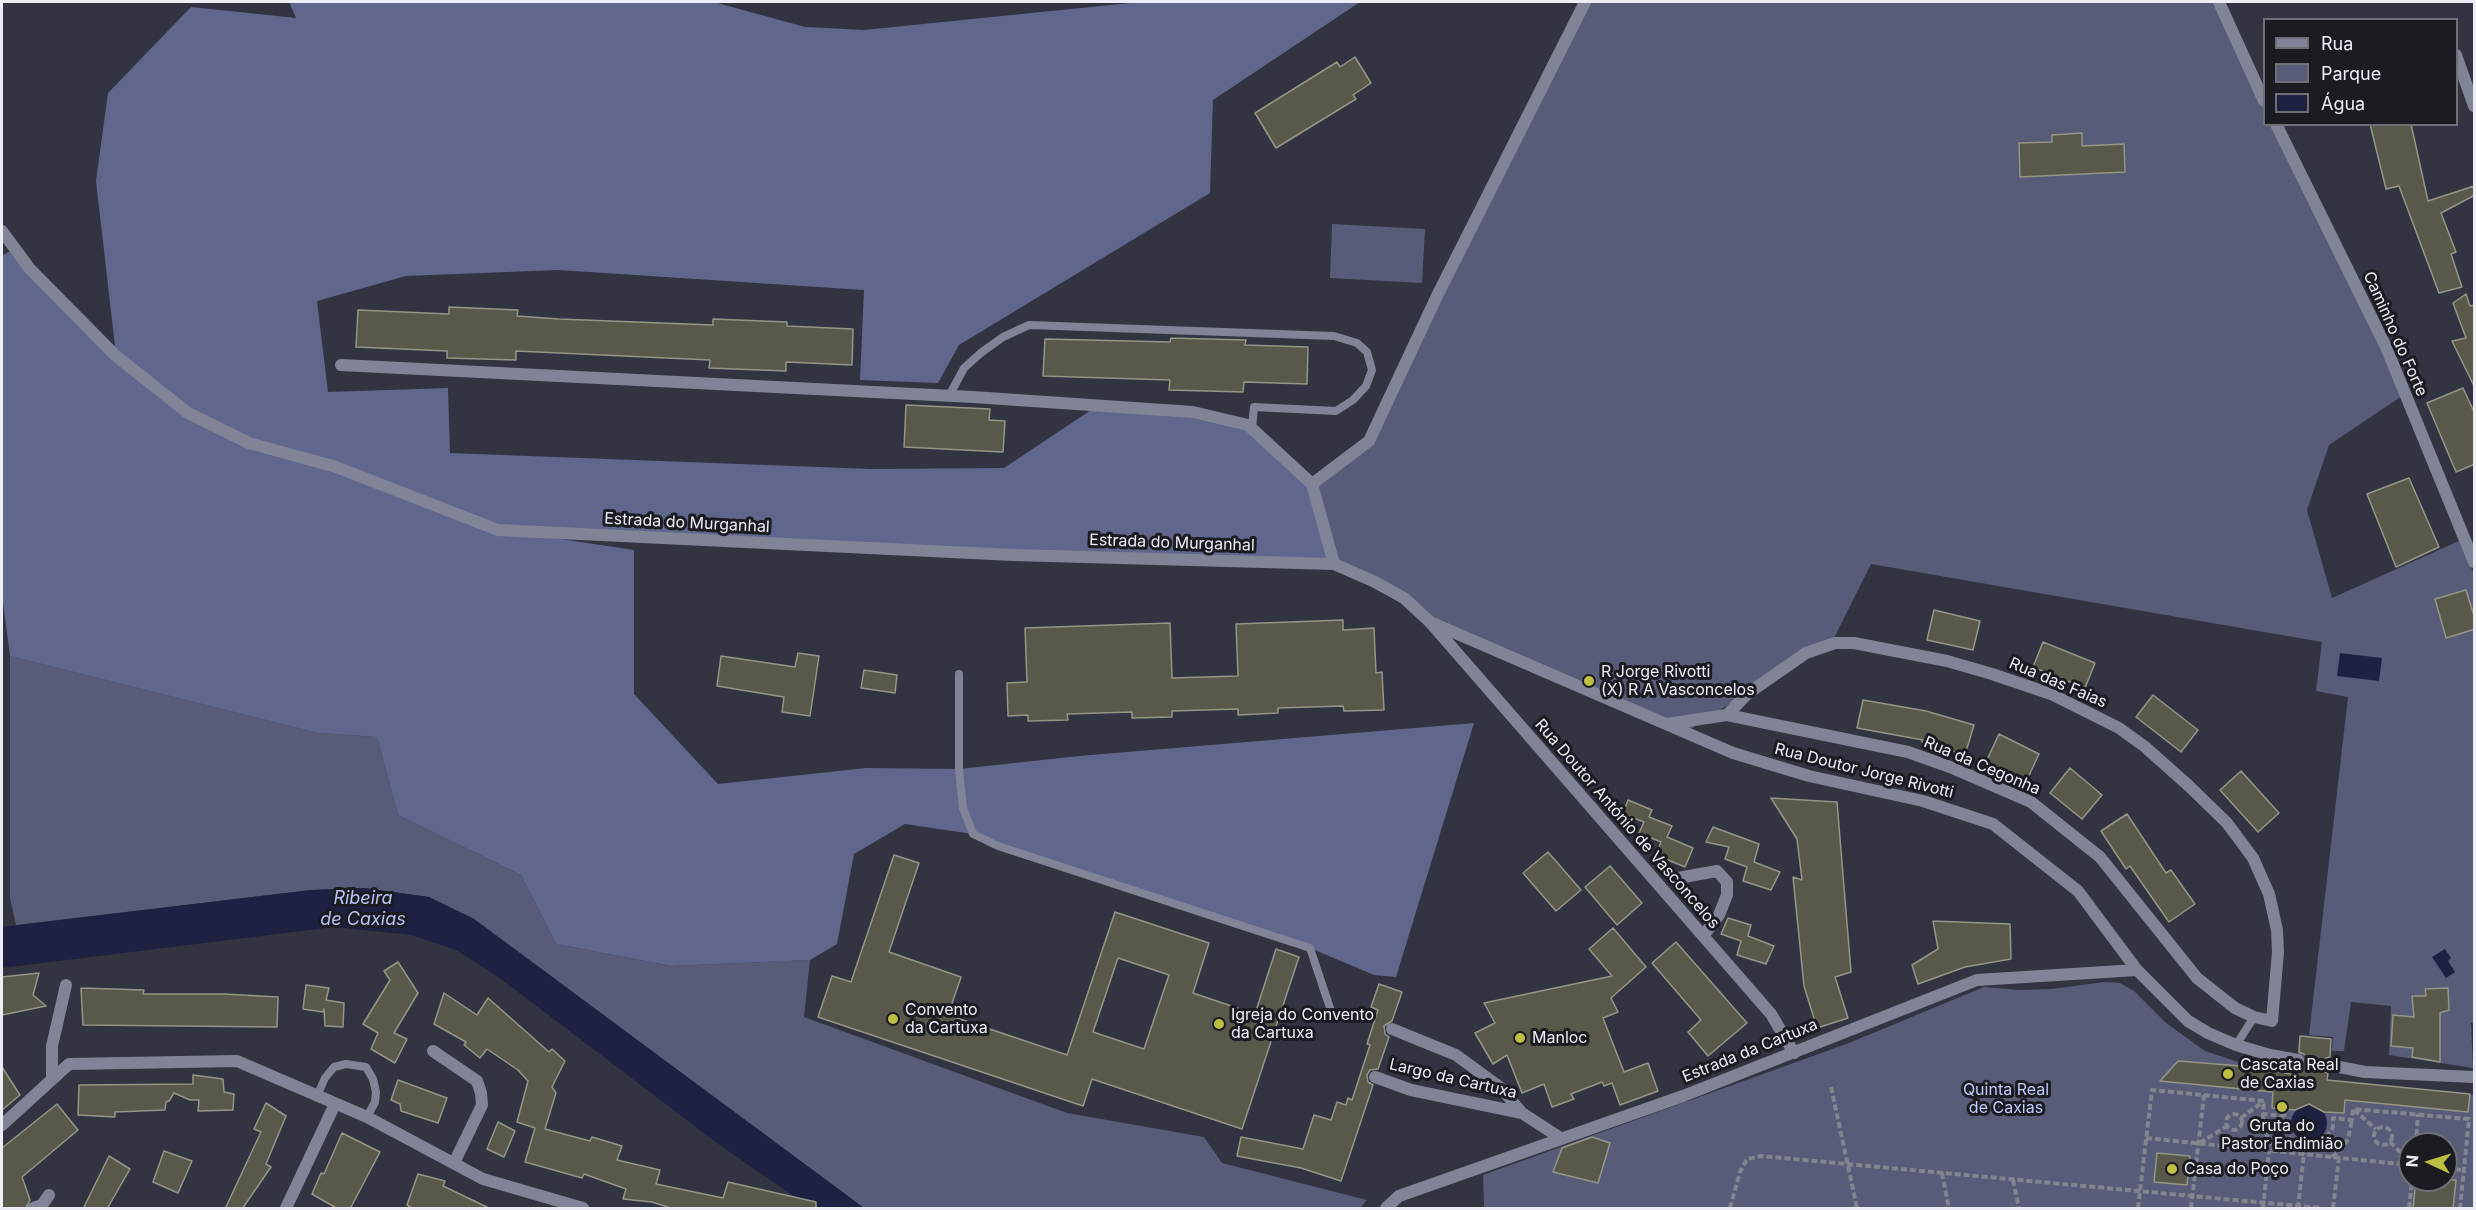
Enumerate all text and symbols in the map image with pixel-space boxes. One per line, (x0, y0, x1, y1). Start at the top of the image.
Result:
legend (2263, 18, 2458, 126)
text: Rua (2321, 33, 2353, 54)
text: Parque (2321, 63, 2381, 84)
text: Água (2321, 93, 2365, 114)
street label: Caminho do Forte (2359, 269, 2431, 399)
street label: Estrada do Murganhal (604, 509, 770, 537)
street label: Estrada do Murganhal (1089, 531, 1255, 555)
street label: Rua das Faias (2006, 654, 2110, 712)
place label: R Jorge Rivotti (X) R A Vasconcelos (1601, 662, 1755, 700)
marker: R Jorge Rivotti (X) R A Vasconcelos (1582, 674, 1596, 688)
street label: Rua Doutor António de Vasconcelos (1531, 715, 1723, 933)
street label: Rua da Cegonha (1921, 733, 2043, 799)
street label: Rua Doutor Jorge Rivotti (1773, 739, 1955, 803)
water label: Ribeira de Caxias (320, 888, 406, 930)
place label: Convento da Cartuxa (905, 1000, 988, 1038)
place label: Igreja do Convento da Cartuxa (1231, 1005, 1374, 1043)
marker: Convento da Cartuxa (886, 1012, 900, 1026)
street label: Estrada da Cartuxa (1680, 1015, 1820, 1087)
marker: Igreja do Convento da Cartuxa (1212, 1017, 1226, 1031)
place label: Manloc (1532, 1028, 1588, 1048)
marker: Manloc (1513, 1031, 1527, 1045)
street label: Largo da Cartuxa (1387, 1055, 1519, 1103)
place label: Cascata Real de Caxias (2240, 1055, 2339, 1093)
marker: Cascata Real de Caxias (2221, 1067, 2235, 1081)
park label: Quinta Real de Caxias (1963, 1080, 2049, 1118)
marker: Gruta do Pastor Endimião (2275, 1100, 2289, 1114)
place label: Gruta do Pastor Endimião (2221, 1116, 2343, 1154)
north arrow (2398, 1132, 2458, 1192)
text: N (2402, 1154, 2422, 1168)
place label: Casa do Poço (2184, 1159, 2289, 1179)
marker: Casa do Poço (2165, 1162, 2179, 1176)

